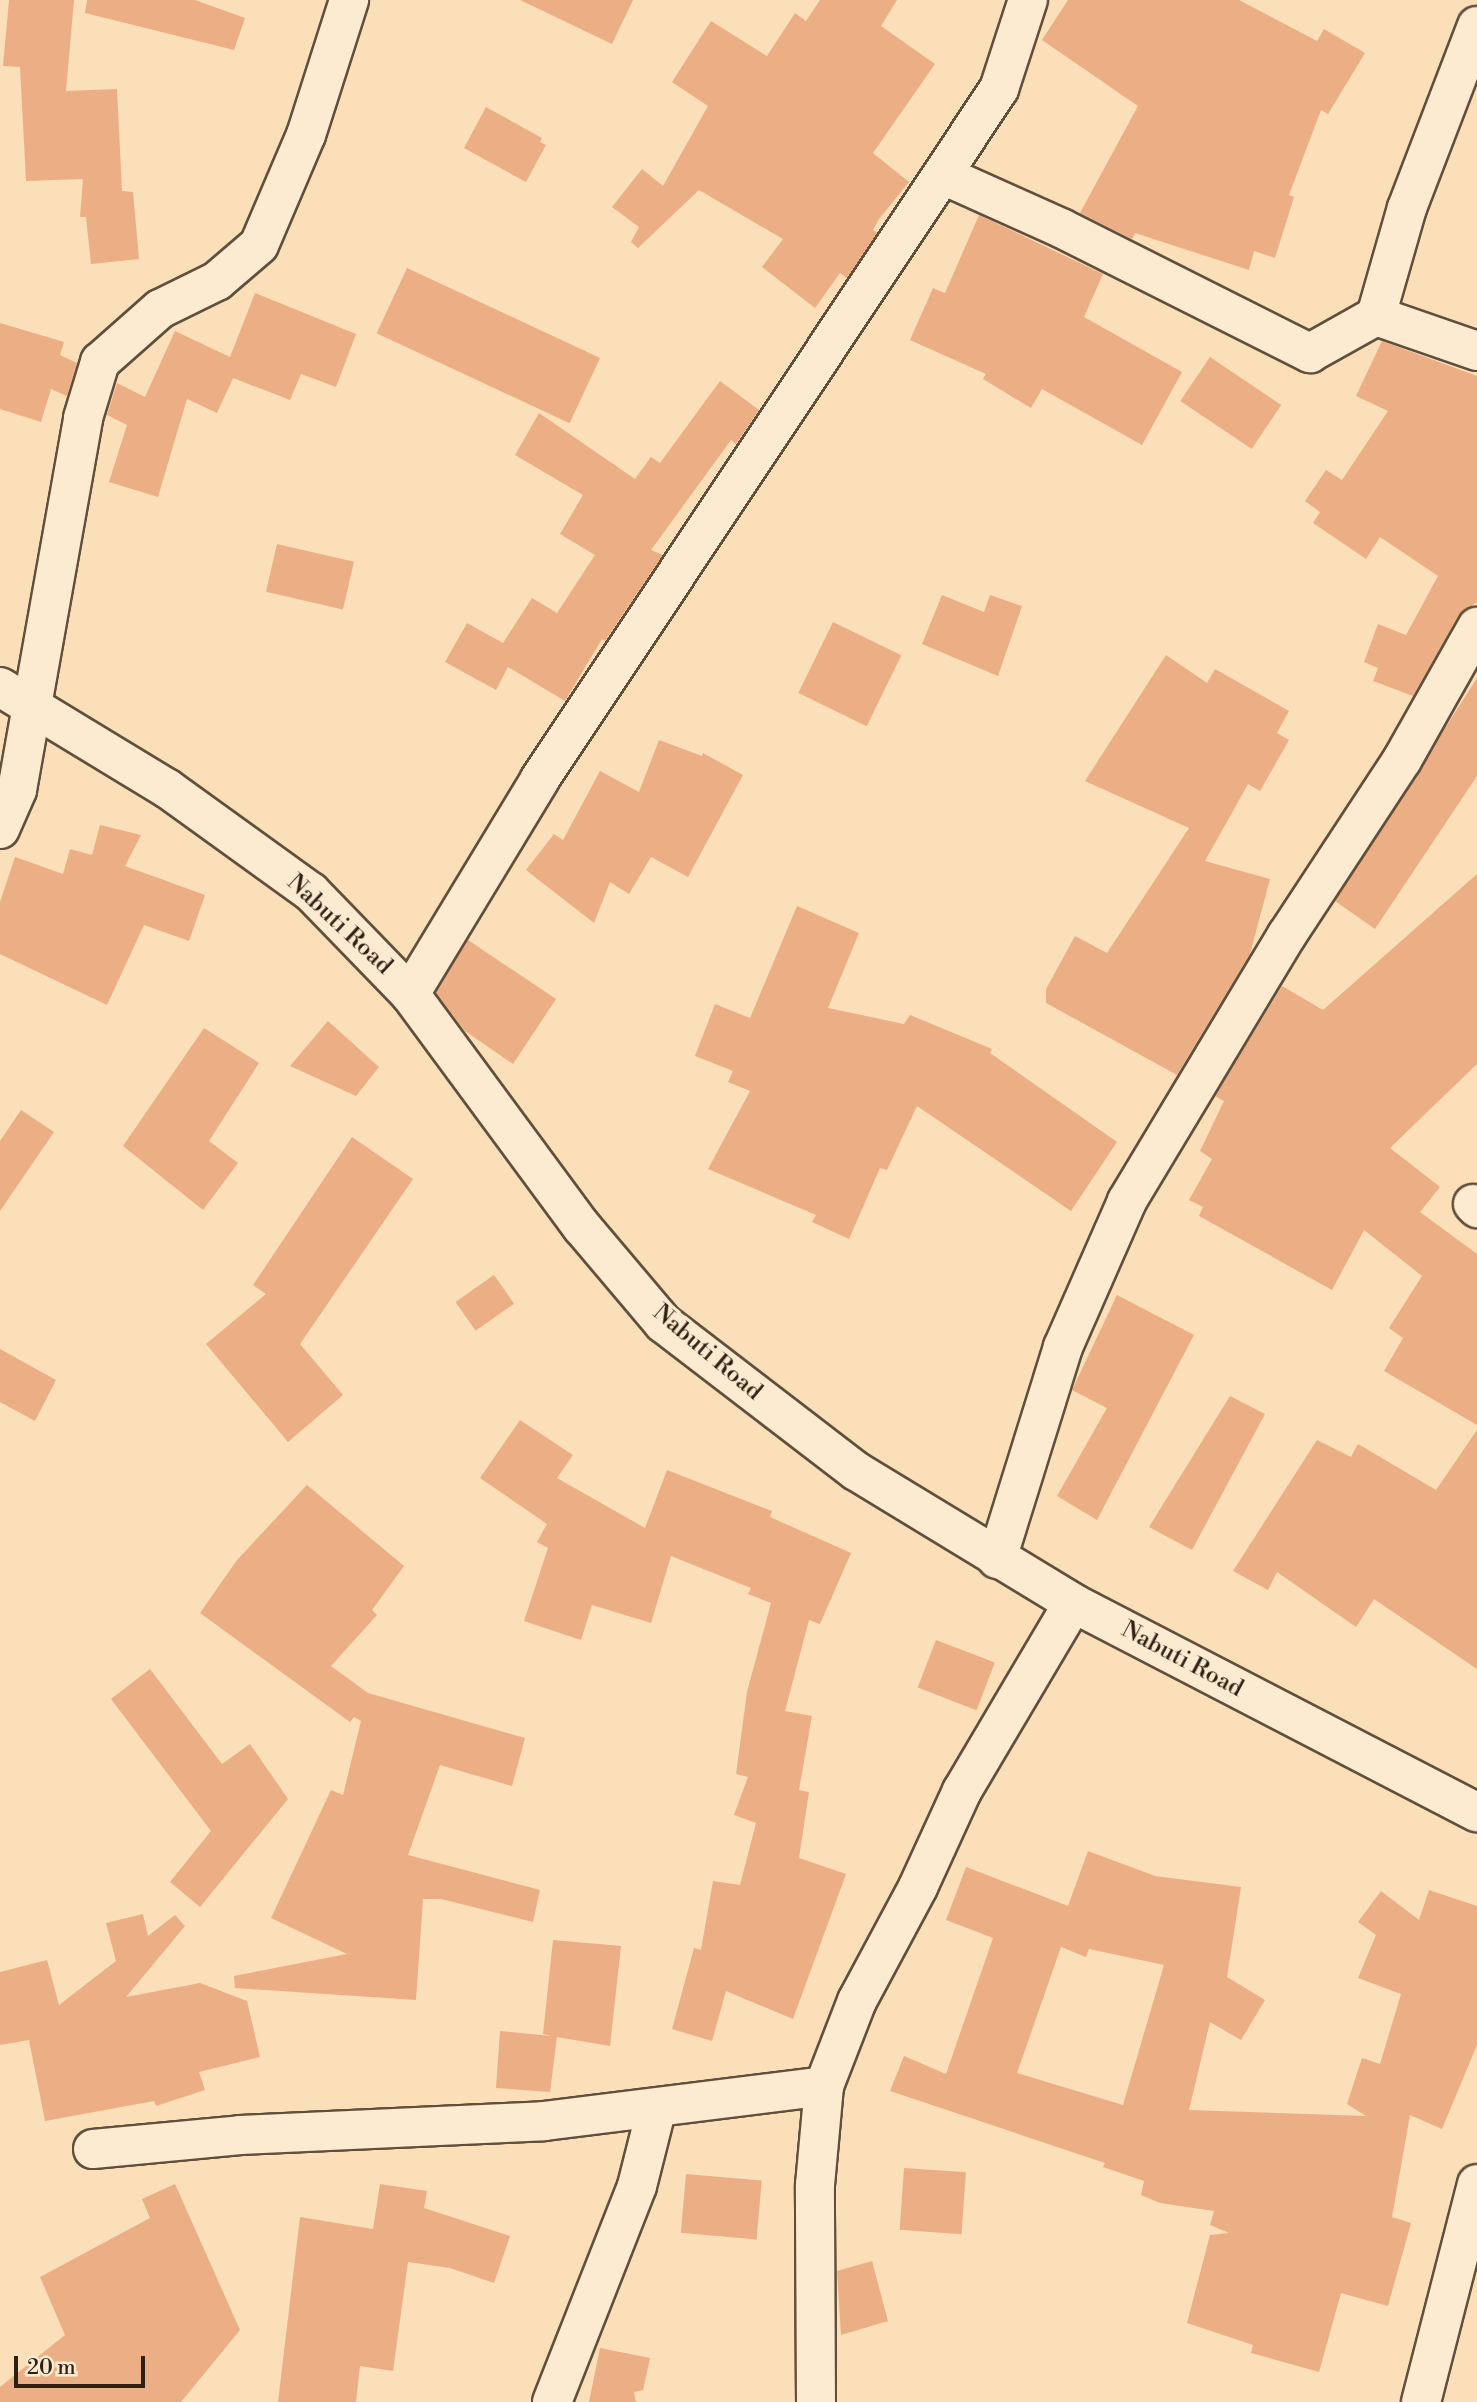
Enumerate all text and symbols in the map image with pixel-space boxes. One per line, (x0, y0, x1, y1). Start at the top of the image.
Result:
street label: Nabuti Road (280, 869, 398, 981)
street label: Nabuti Road (646, 1299, 768, 1407)
street label: Nabuti Road (1116, 1616, 1248, 1704)
scale bar (18, 2342, 149, 2386)
text: 20 m (27, 2355, 76, 2381)

